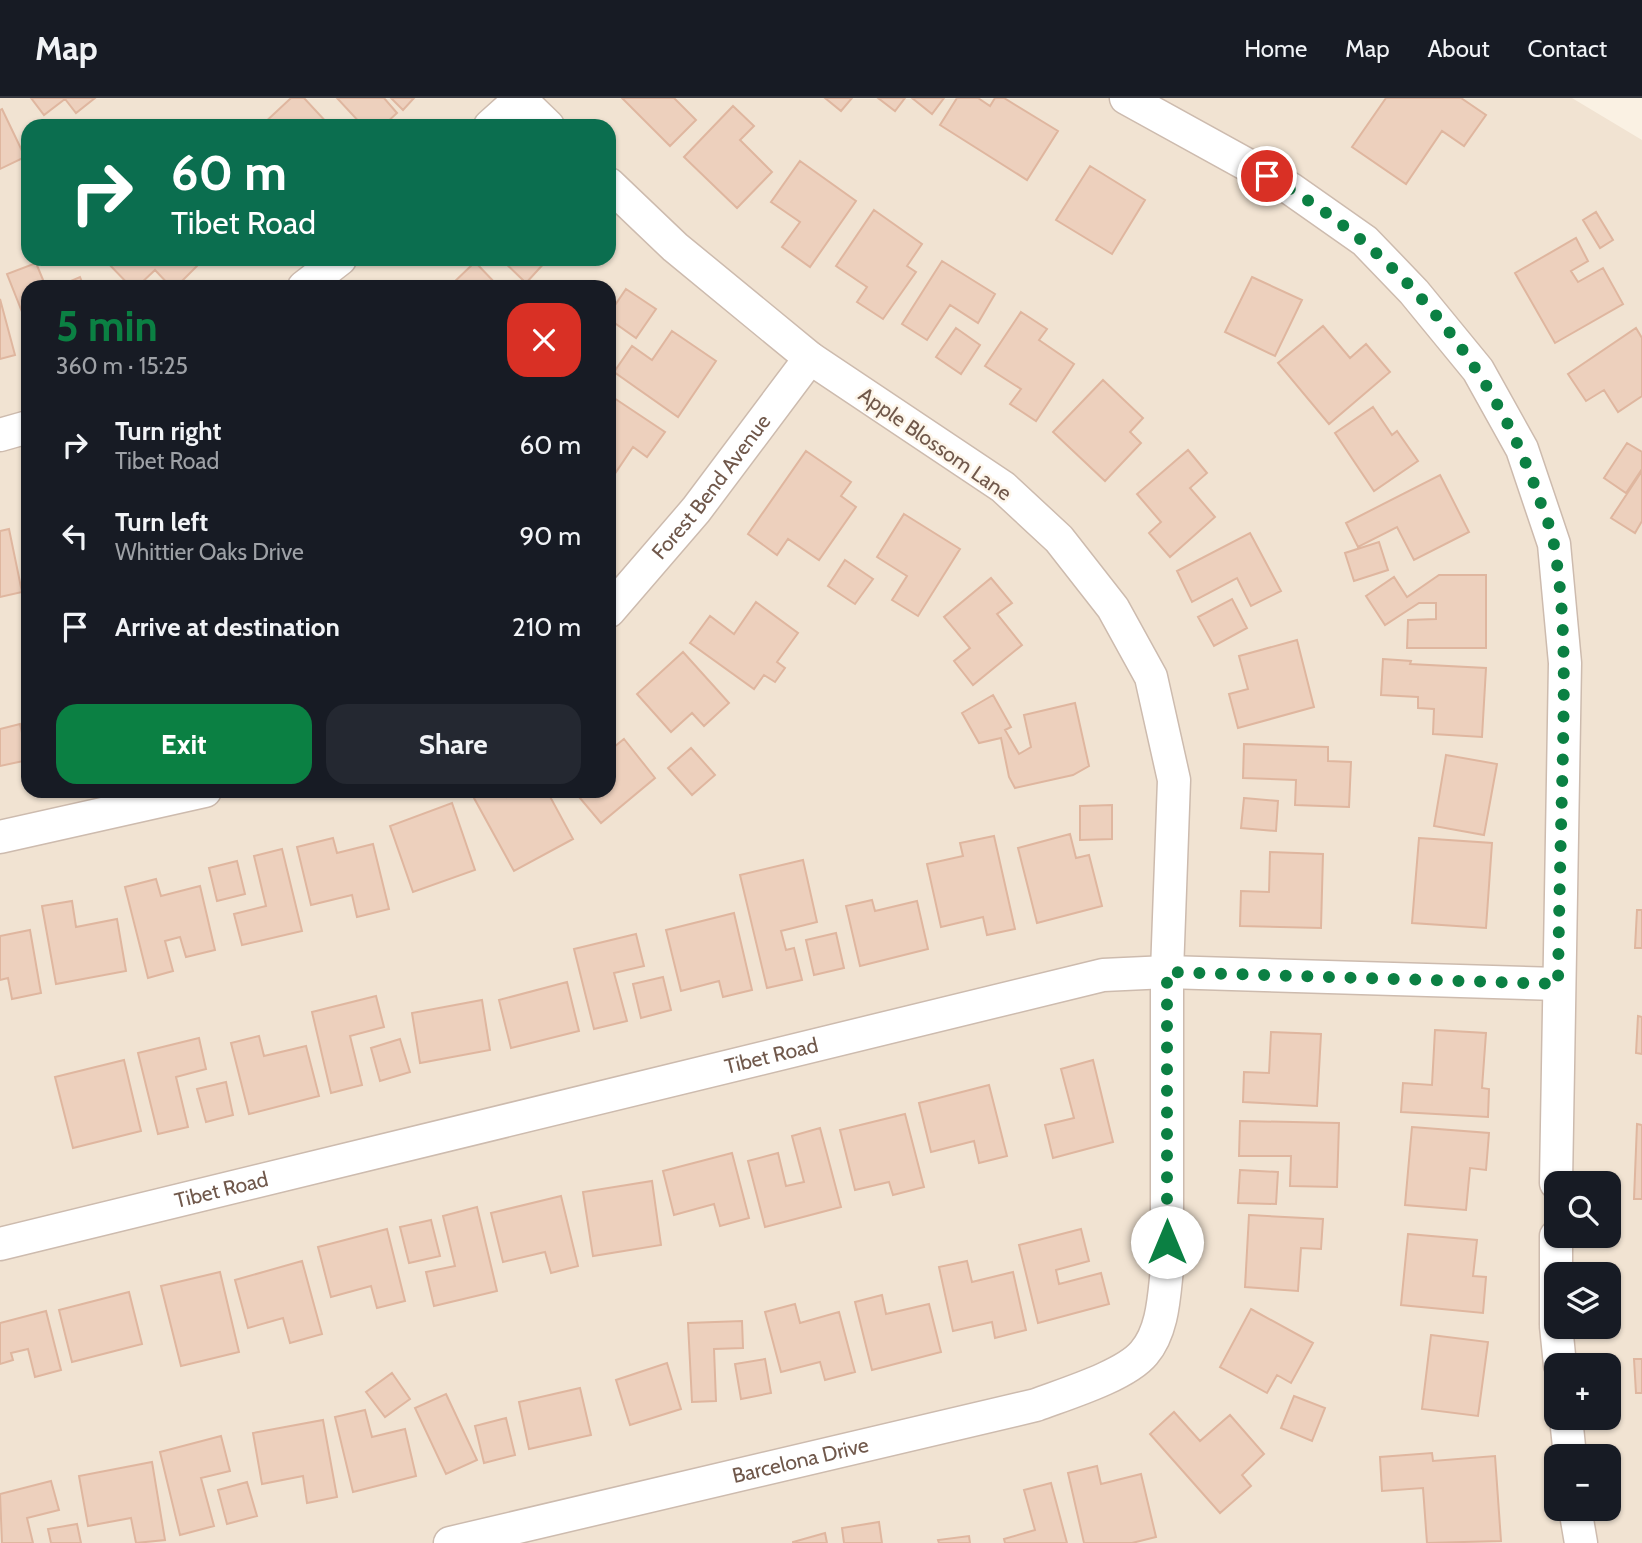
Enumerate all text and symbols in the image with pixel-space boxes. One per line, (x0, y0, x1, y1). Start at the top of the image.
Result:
text: Map (35, 28, 98, 68)
text: Home (1244, 34, 1307, 63)
text: Map (1345, 34, 1390, 63)
text: About (1428, 34, 1490, 63)
text: Contact (1528, 34, 1607, 63)
text: 60 m (171, 143, 287, 202)
pin (1237, 146, 1297, 206)
icon: right (56, 147, 147, 238)
icon: arrive (1248, 157, 1286, 195)
text: Tibet Road (171, 203, 316, 242)
text: 5 min (56, 300, 158, 352)
button: close (507, 303, 581, 377)
text: 360 m · 15:25 (56, 352, 188, 380)
street label: Apple Blossom Lane (854, 382, 1017, 506)
street label: Forest Bend Avenue (646, 409, 776, 564)
text: Turn right (115, 415, 221, 447)
icon: right (56, 426, 94, 464)
text: 60 m (519, 429, 581, 461)
text: Tibet Road (115, 447, 219, 475)
text: Turn left (115, 506, 208, 538)
icon: left (56, 517, 94, 555)
text: 90 m (519, 520, 581, 552)
text: Whittier Oaks Drive (115, 538, 304, 566)
icon: arrive (56, 608, 94, 646)
text: Arrive at destination (115, 611, 340, 643)
text: 210 m (512, 611, 581, 643)
button: Exit (56, 704, 312, 784)
button: Share (326, 704, 581, 784)
street label: Tibet Road (722, 1032, 821, 1079)
street label: Tibet Road (172, 1166, 271, 1213)
map controls (1544, 1171, 1621, 1521)
button: search (1544, 1171, 1621, 1248)
position arrow (1130, 1205, 1204, 1279)
button: layers (1544, 1262, 1621, 1339)
button: + (1544, 1353, 1621, 1430)
street label: Barcelona Drive (730, 1432, 871, 1488)
button: − (1544, 1444, 1621, 1521)

